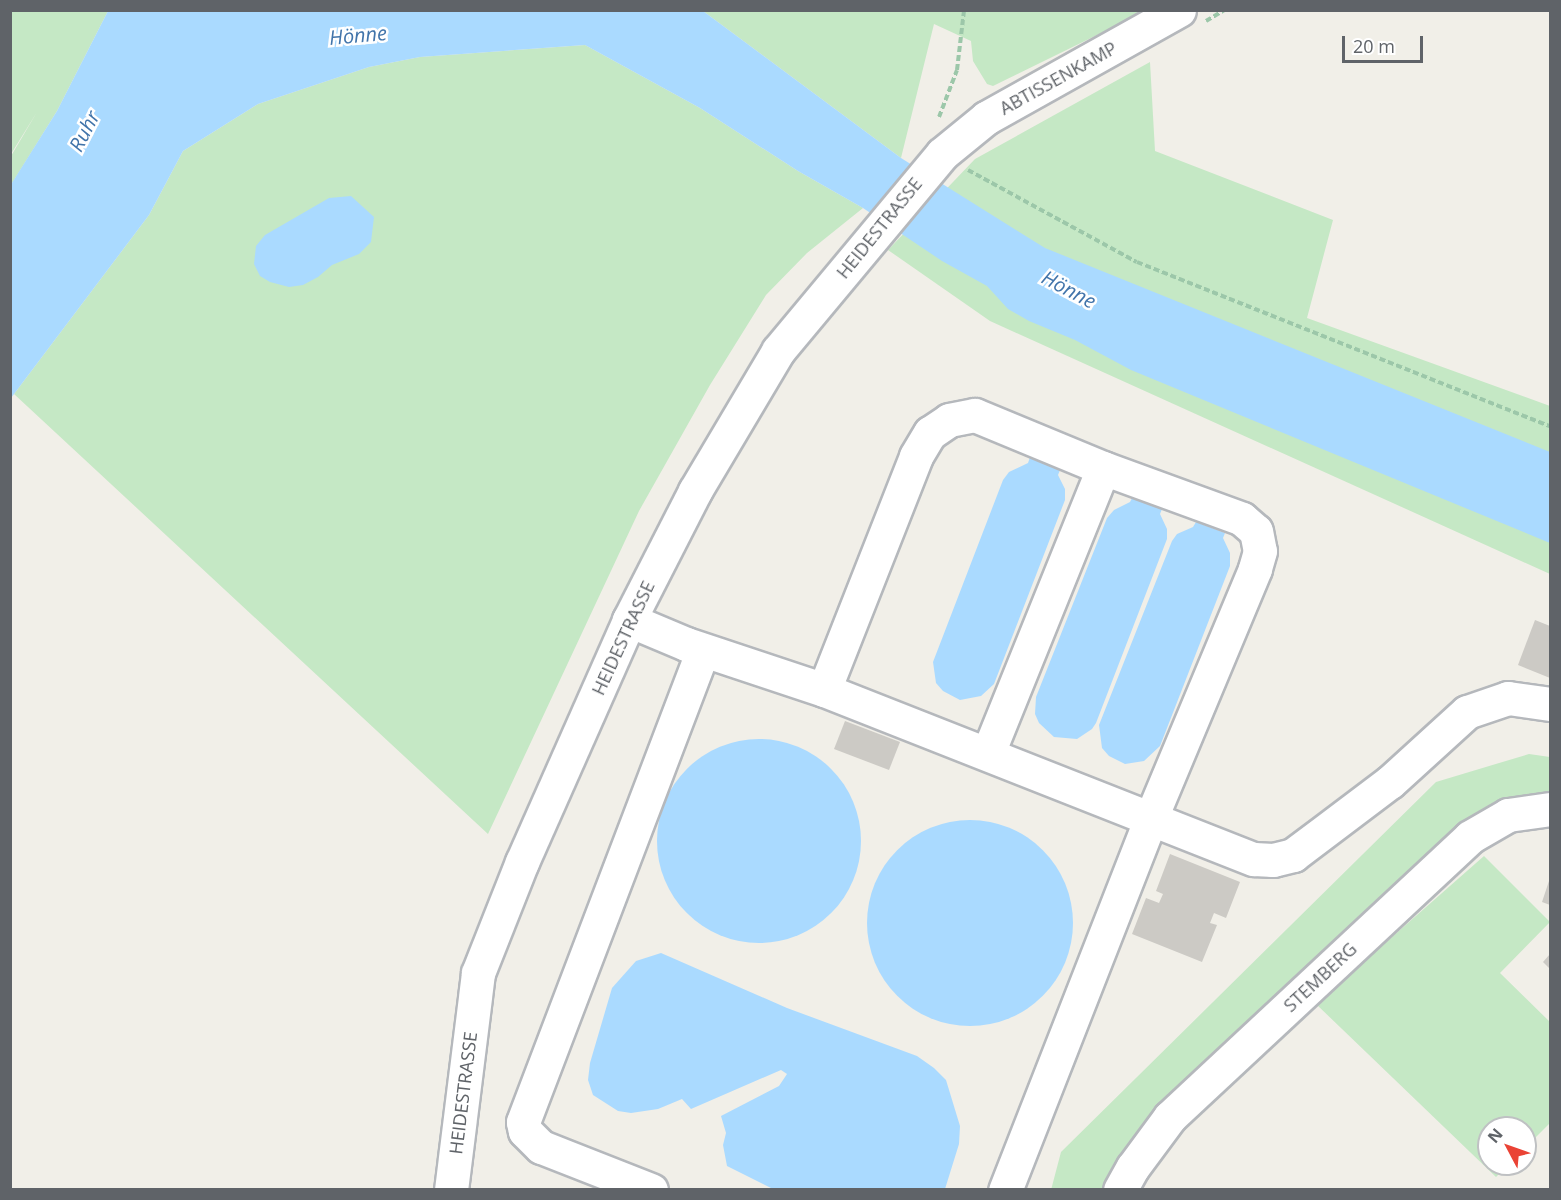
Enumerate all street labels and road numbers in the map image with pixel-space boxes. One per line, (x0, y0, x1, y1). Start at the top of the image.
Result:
street label: ABTISSENKAMP (996, 37, 1120, 119)
street label: HEIDESTRASSE (832, 173, 926, 283)
street label: HEIDESTRASSE (587, 578, 659, 698)
street label: STEMBERG (1279, 938, 1361, 1016)
street label: HEIDESTRASSE (445, 1030, 481, 1156)

